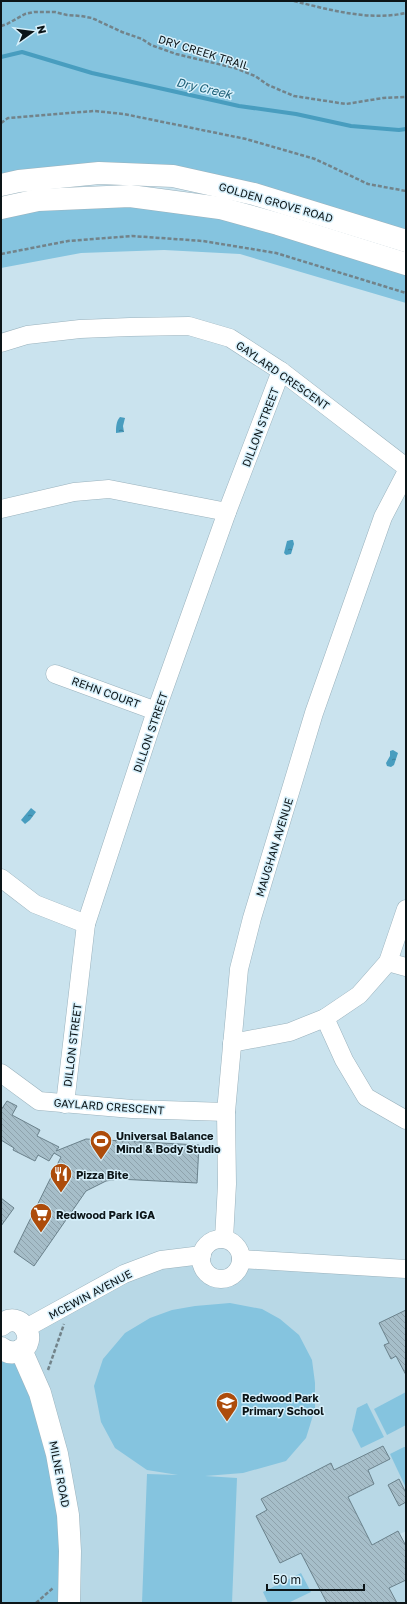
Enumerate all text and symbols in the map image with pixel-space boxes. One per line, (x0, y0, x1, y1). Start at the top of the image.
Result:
north arrow (12, 12, 52, 52)
text: N (35, 24, 50, 35)
street label: DRY CREEK TRAIL (157, 32, 252, 72)
water label: Dry Creek (175, 74, 234, 102)
street label: GOLDEN GROVE ROAD (217, 179, 335, 225)
street label: GAYLARD CRESCENT (234, 338, 332, 412)
street label: DILLON STREET (239, 385, 281, 469)
street label: REHN COURT (70, 674, 142, 710)
street label: DILLON STREET (130, 690, 170, 774)
street label: MAUGHAN AVENUE (253, 796, 295, 898)
street label: DILLON STREET (60, 1002, 84, 1088)
street label: GAYLARD CRESCENT (53, 1096, 165, 1116)
sports icon: Universal Balance Mind & Body Studio (88, 1128, 114, 1161)
place label: Universal Balance Mind & Body Studio (116, 1129, 221, 1155)
restaurant icon: Pizza Bite (48, 1161, 74, 1194)
place label: Pizza Bite (76, 1168, 129, 1181)
supermarket icon: Redwood Park IGA (28, 1201, 54, 1234)
place label: Redwood Park IGA (56, 1208, 155, 1221)
street label: MCEWIN AVENUE (46, 1266, 134, 1321)
school or university icon: Redwood Park Primary School (214, 1390, 240, 1423)
place label: Redwood Park Primary School (242, 1391, 324, 1417)
street label: MILNE ROAD (47, 1440, 73, 1509)
scale bar (267, 1566, 364, 1592)
text: 50 m (273, 1572, 301, 1587)

